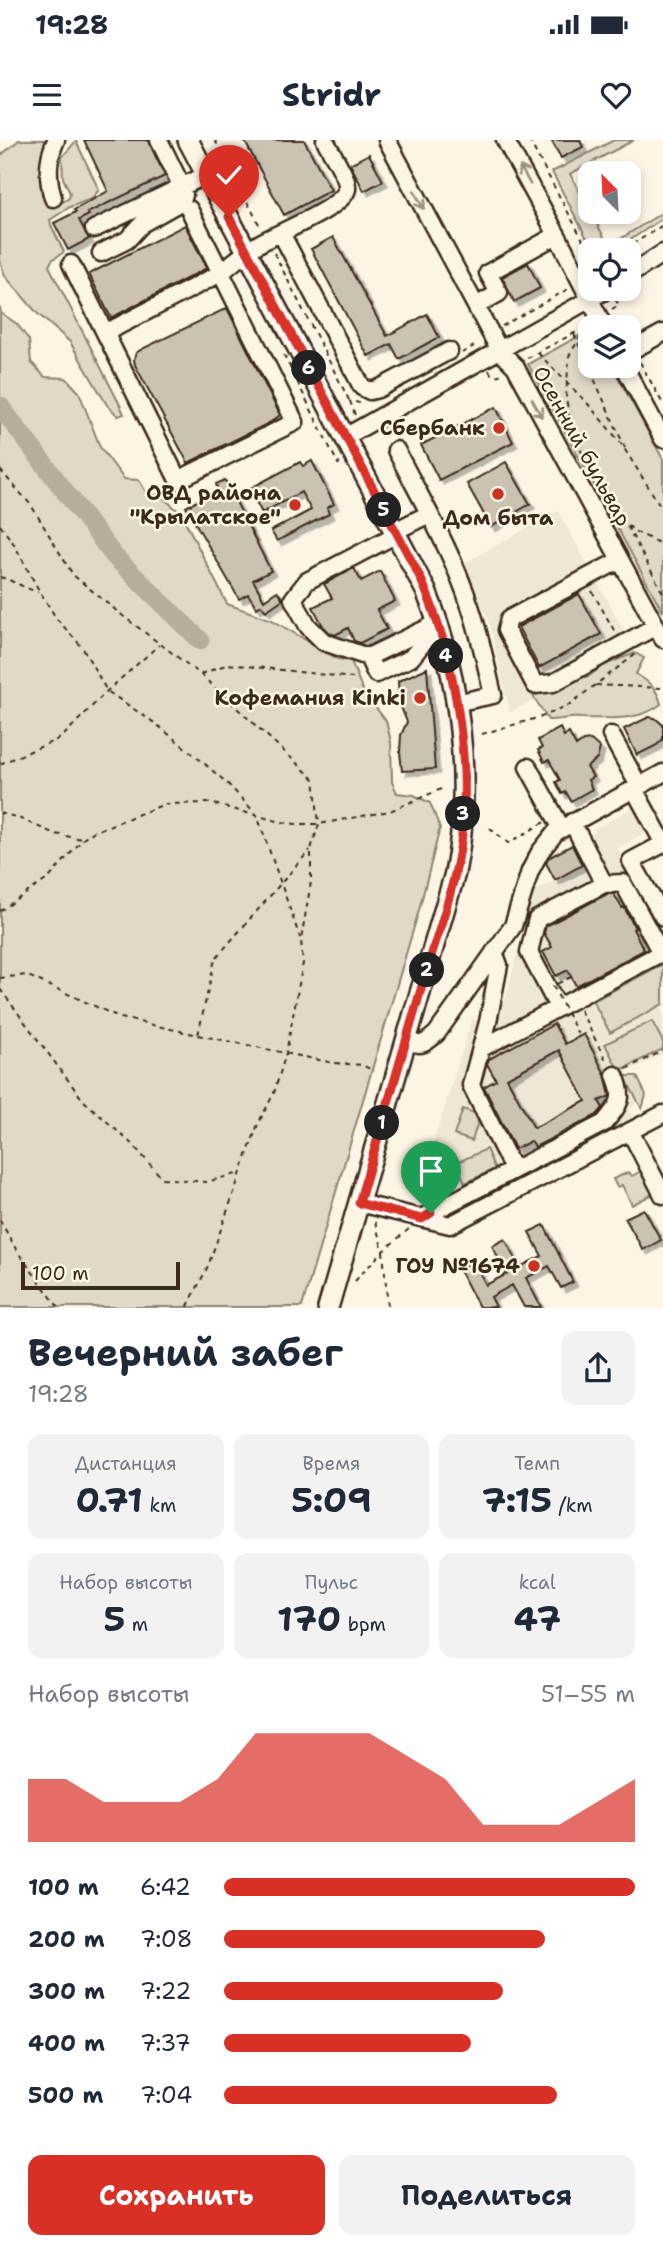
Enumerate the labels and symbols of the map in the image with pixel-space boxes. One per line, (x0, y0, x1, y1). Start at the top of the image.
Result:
pin (199, 145, 259, 217)
north arrow (578, 161, 640, 224)
one-way arrow (517, 165, 531, 186)
one-way arrow (413, 189, 426, 210)
pin: 6 (292, 350, 326, 386)
street label: Осенний бульвар (526, 361, 638, 531)
one-way arrow (530, 397, 544, 417)
place label: Сбербанк (380, 414, 485, 442)
marker: Сбербанк (491, 420, 507, 436)
place label: ОВД района "Крылатское" (129, 479, 282, 531)
marker: Дом быта (490, 486, 506, 502)
pin: 5 (366, 492, 402, 528)
marker: ОВД района "Крылатское" (287, 497, 303, 513)
place label: Дом быта (443, 504, 554, 532)
pin: 4 (428, 638, 464, 674)
place label: Кофемания Kinki (214, 684, 406, 712)
marker: Кофемания Kinki (412, 690, 428, 706)
pin: 3 (446, 796, 480, 832)
pin: 2 (410, 952, 444, 988)
pin: 1 (364, 1105, 400, 1140)
pin (401, 1141, 461, 1213)
place label: ГОУ №1674 (395, 1252, 520, 1280)
scale bar (21, 1258, 180, 1290)
marker: ГОУ №1674 (526, 1258, 542, 1274)

